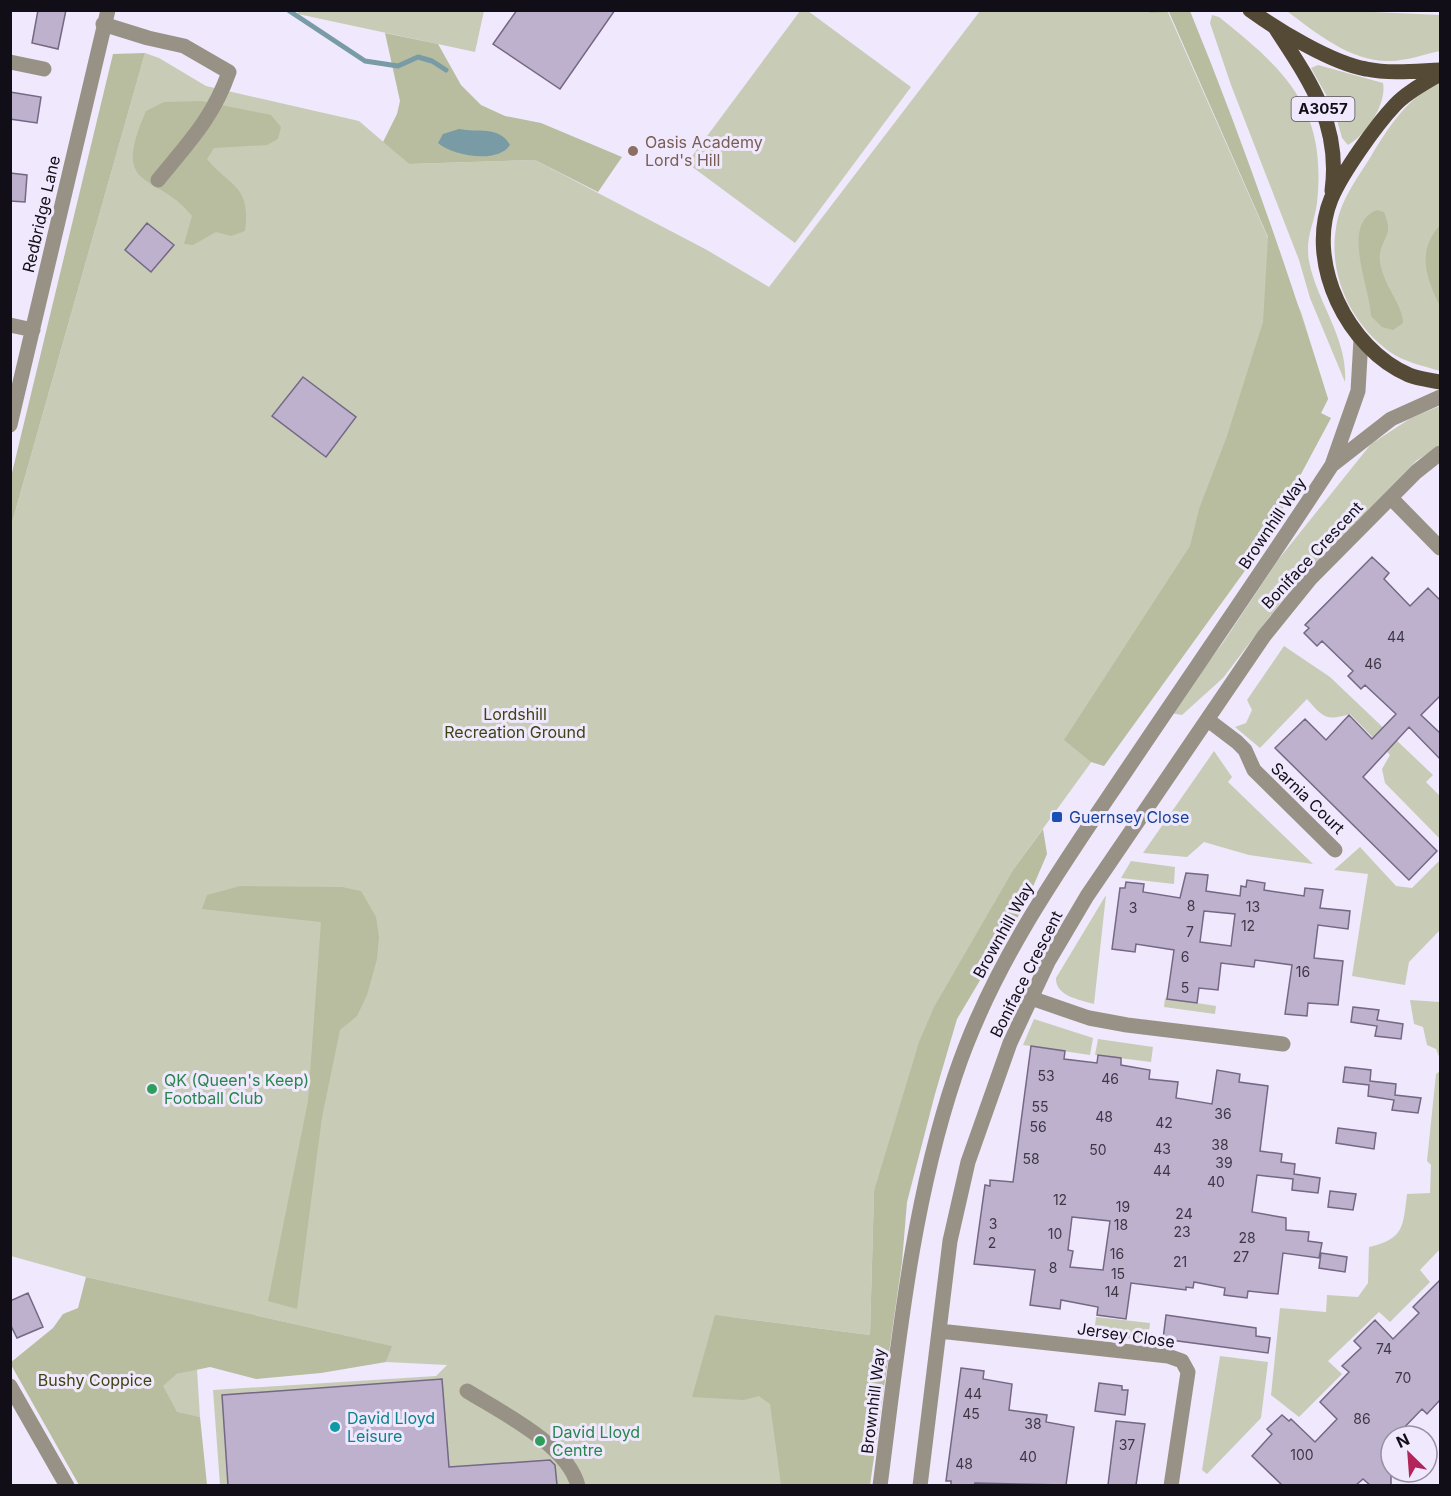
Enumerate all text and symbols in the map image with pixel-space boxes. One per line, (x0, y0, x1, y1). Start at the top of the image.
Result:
road number: A3057 (1292, 97, 1354, 121)
place label: Oasis Academy Lord's Hill (645, 132, 763, 170)
marker: Oasis Academy Lord's Hill (626, 144, 640, 158)
street label: Redbridge Lane (18, 154, 64, 274)
street label: Brownhill Way (1234, 473, 1310, 573)
street label: Boniface Crescent (1257, 497, 1367, 613)
house number: 44 (1387, 628, 1405, 645)
house number: 46 (1364, 655, 1382, 672)
park label: Lordshill Recreation Ground (444, 704, 586, 742)
street label: Sarnia Court (1267, 758, 1349, 838)
place label: Guernsey Close (1069, 807, 1189, 827)
marker: Guernsey Close (1050, 810, 1064, 824)
street label: Brownhill Way (968, 879, 1038, 981)
house number: 8 (1187, 897, 1195, 914)
house number: 13 (1246, 898, 1260, 915)
house number: 3 (1129, 899, 1137, 916)
street label: Boniface Crescent (985, 907, 1067, 1041)
house number: 12 (1241, 917, 1255, 934)
house number: 7 (1186, 923, 1194, 940)
house number: 6 (1181, 948, 1189, 965)
house number: 16 (1296, 963, 1310, 980)
house number: 5 (1181, 979, 1189, 996)
house number: 53 (1037, 1067, 1055, 1084)
place label: QK (Queen's Keep) Football Club (164, 1070, 309, 1108)
house number: 46 (1101, 1070, 1119, 1087)
marker: QK (Queen's Keep) Football Club (145, 1082, 159, 1096)
house number: 55 (1031, 1098, 1049, 1115)
house number: 36 (1214, 1105, 1232, 1122)
house number: 48 (1095, 1108, 1113, 1125)
house number: 42 (1155, 1114, 1173, 1131)
house number: 56 (1029, 1118, 1047, 1135)
house number: 38 (1211, 1136, 1229, 1153)
house number: 43 (1153, 1140, 1171, 1157)
house number: 50 (1089, 1141, 1107, 1158)
house number: 58 (1022, 1150, 1040, 1167)
house number: 39 (1215, 1154, 1233, 1171)
house number: 44 (1153, 1162, 1171, 1179)
house number: 40 (1207, 1173, 1225, 1190)
house number: 12 (1053, 1191, 1067, 1208)
house number: 19 (1116, 1198, 1130, 1215)
house number: 24 (1175, 1205, 1193, 1222)
house number: 3 (989, 1215, 997, 1232)
house number: 18 (1114, 1216, 1128, 1233)
house number: 23 (1173, 1223, 1191, 1240)
house number: 10 (1048, 1225, 1062, 1242)
house number: 28 (1238, 1229, 1256, 1246)
house number: 2 (988, 1234, 996, 1251)
house number: 16 (1110, 1245, 1124, 1262)
house number: 27 (1233, 1248, 1249, 1265)
house number: 21 (1173, 1253, 1187, 1270)
house number: 8 (1049, 1259, 1057, 1276)
house number: 15 (1111, 1265, 1125, 1282)
house number: 14 (1105, 1283, 1119, 1300)
street label: Jersey Close (1076, 1318, 1176, 1352)
house number: 74 (1376, 1340, 1392, 1357)
street label: Brownhill Way (857, 1347, 889, 1455)
house number: 70 (1395, 1369, 1411, 1386)
park label: Bushy Coppice (38, 1370, 152, 1390)
house number: 44 (964, 1385, 982, 1402)
house number: 45 (962, 1405, 980, 1422)
place label: David Lloyd Leisure (347, 1408, 435, 1446)
house number: 86 (1353, 1410, 1371, 1427)
house number: 38 (1024, 1415, 1042, 1432)
marker: David Lloyd Leisure (328, 1420, 342, 1434)
place label: David Lloyd Centre (552, 1422, 640, 1460)
north arrow (1379, 1424, 1439, 1484)
text: N (1393, 1429, 1412, 1452)
marker: David Lloyd Centre (533, 1434, 547, 1448)
house number: 37 (1119, 1436, 1135, 1453)
house number: 100 (1290, 1446, 1314, 1463)
house number: 40 (1019, 1448, 1037, 1465)
house number: 48 (955, 1455, 973, 1472)

